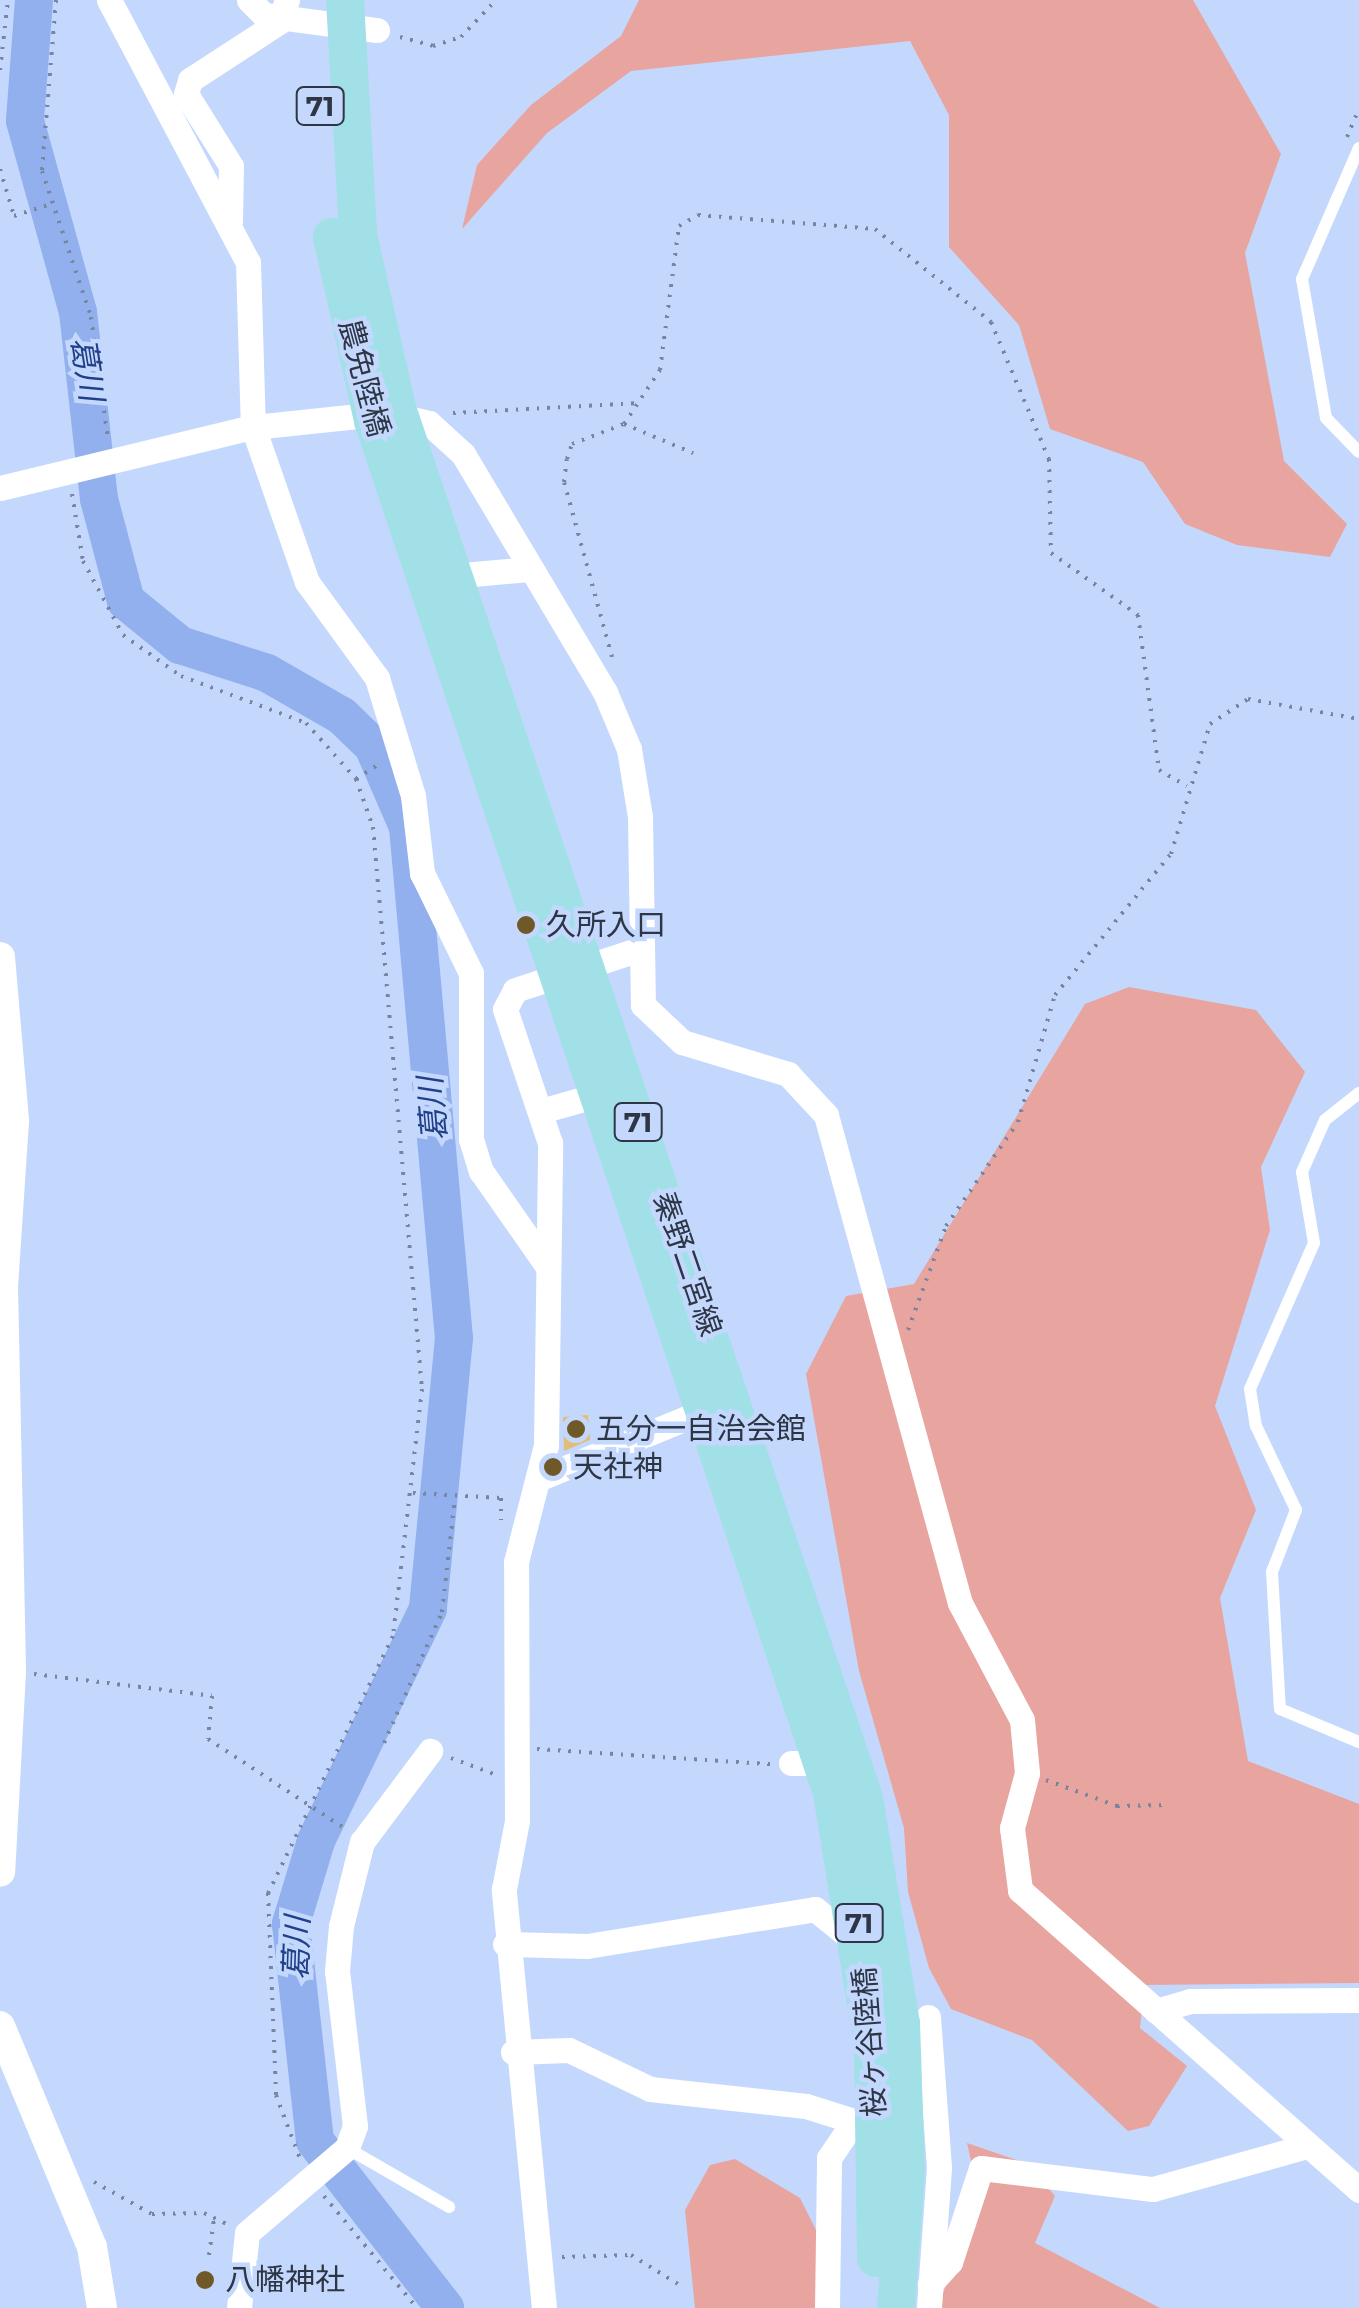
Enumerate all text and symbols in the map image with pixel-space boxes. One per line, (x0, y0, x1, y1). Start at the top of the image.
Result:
road number: 71 (295, 83, 345, 129)
street label: 農免陸橋 (331, 315, 397, 441)
water label: 葛川 (63, 334, 111, 404)
place label: 久所入口 (546, 907, 666, 943)
marker: 久所入口 (515, 914, 537, 936)
water label: 葛川 (411, 1075, 455, 1143)
road number: 71 (613, 1099, 663, 1145)
street label: 秦野二宮線 (646, 1187, 728, 1341)
place label: 五分一自治会館 (596, 1411, 806, 1447)
marker: 五分一自治会館 (565, 1418, 587, 1440)
place label: 天社神 (573, 1449, 663, 1485)
marker: 天社神 (542, 1456, 564, 1478)
road number: 71 (834, 1900, 884, 1946)
water label: 葛川 (277, 1915, 317, 1981)
street label: 桜ヶ谷陸橋 (847, 1966, 893, 2118)
place label: 八幡神社 (225, 2262, 345, 2298)
marker: 八幡神社 (194, 2269, 216, 2291)

